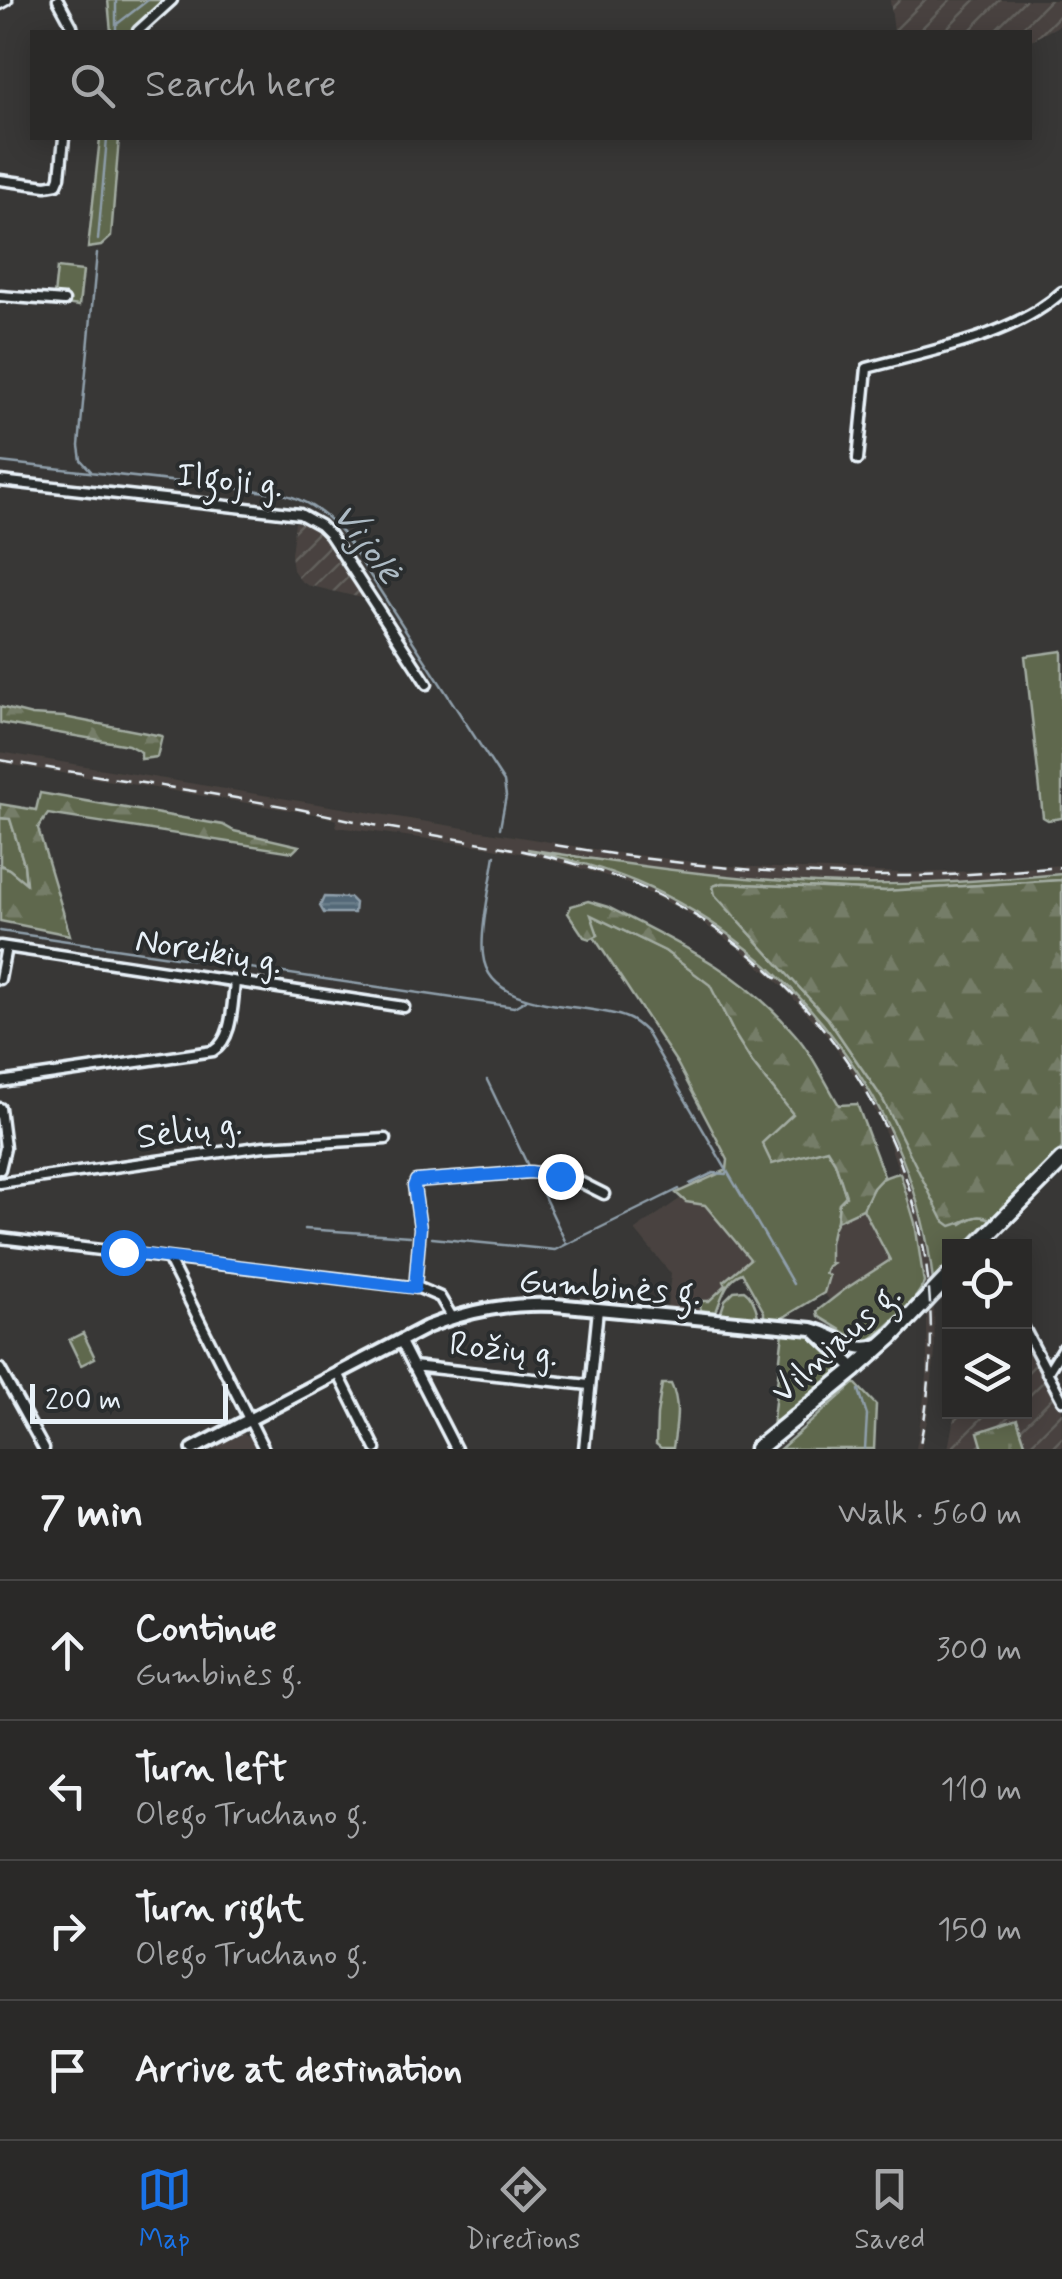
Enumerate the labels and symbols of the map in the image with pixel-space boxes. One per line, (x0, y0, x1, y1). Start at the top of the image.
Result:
street label: Ilgoji g. (174, 453, 285, 513)
water label: Vijolė (320, 493, 414, 595)
street label: Noreikių g. (132, 918, 285, 986)
street label: Sėlių g. (134, 1101, 245, 1161)
route end (538, 1154, 584, 1200)
route start (101, 1230, 147, 1276)
street label: Gumbinės g. (517, 1259, 703, 1321)
street label: Vilniaus g. (761, 1273, 914, 1417)
street label: Rožių g. (447, 1321, 560, 1379)
scale bar (30, 1379, 228, 1424)

